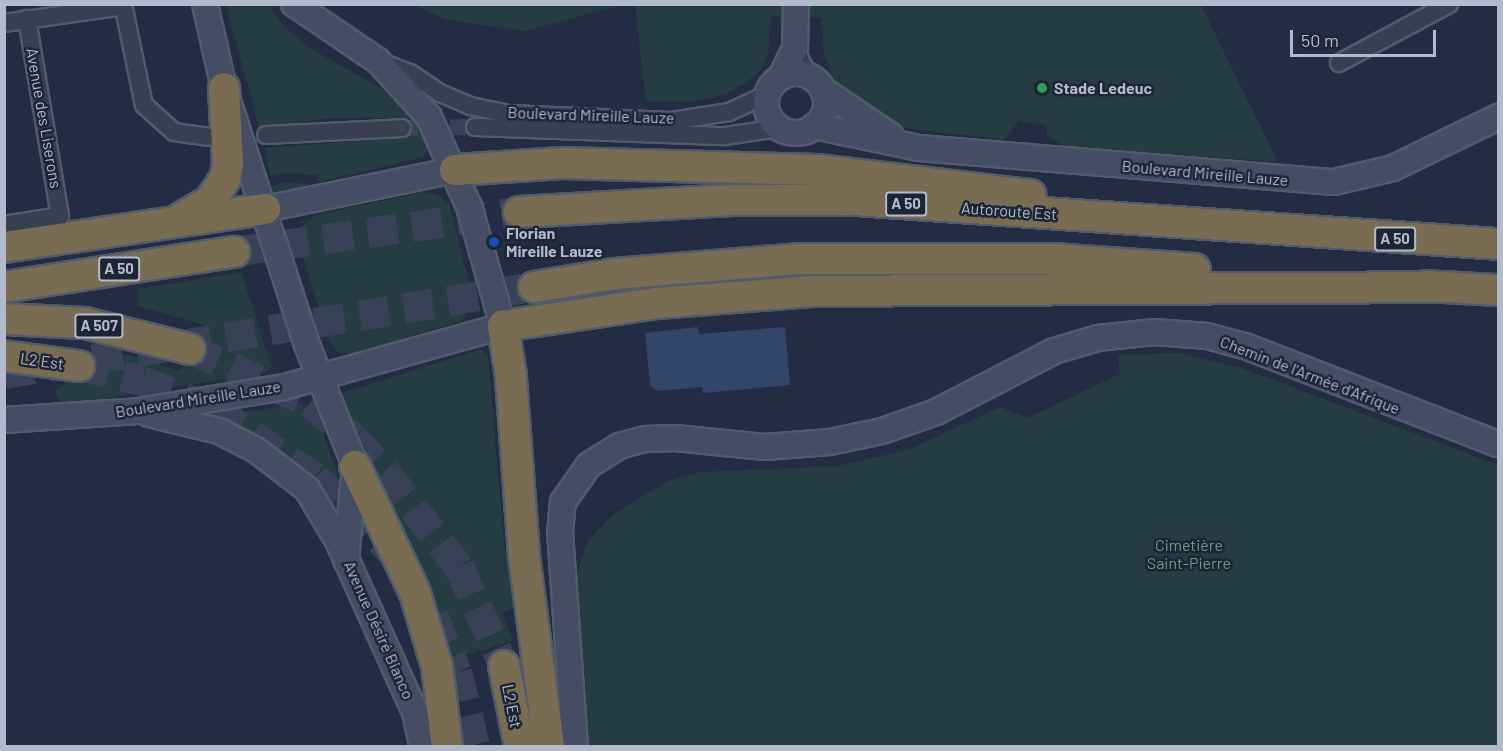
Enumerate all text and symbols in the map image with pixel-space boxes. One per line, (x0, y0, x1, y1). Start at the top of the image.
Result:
scale bar (1293, 18, 1438, 56)
text: 50 m (1301, 29, 1339, 51)
street label: Avenue des Liserons (22, 46, 66, 190)
place label: Stade Ledeuc (1054, 78, 1152, 98)
marker: Stade Ledeuc (1035, 81, 1049, 95)
street label: Boulevard Mireille Lauze (507, 102, 675, 128)
street label: Boulevard Mireille Lauze (1121, 156, 1289, 190)
road number: A 50 (885, 192, 927, 216)
street label: Autoroute Est (960, 198, 1058, 224)
place label: Florian Mireille Lauze (506, 223, 602, 261)
road number: A 50 (1374, 227, 1416, 251)
marker: Florian Mireille Lauze (487, 235, 501, 249)
road number: A 50 (98, 257, 140, 281)
road number: A 507 (74, 314, 124, 338)
street label: Chemin de l'Armée d'Afrique (1217, 332, 1403, 418)
street label: L2 Est (19, 348, 65, 374)
street label: Boulevard Mireille Lauze (114, 376, 282, 422)
park label: Cimetière Saint-Pierre (1147, 535, 1231, 573)
street label: Avenue Désiré Bianco (340, 558, 418, 702)
street label: L2 Est (498, 683, 526, 729)

